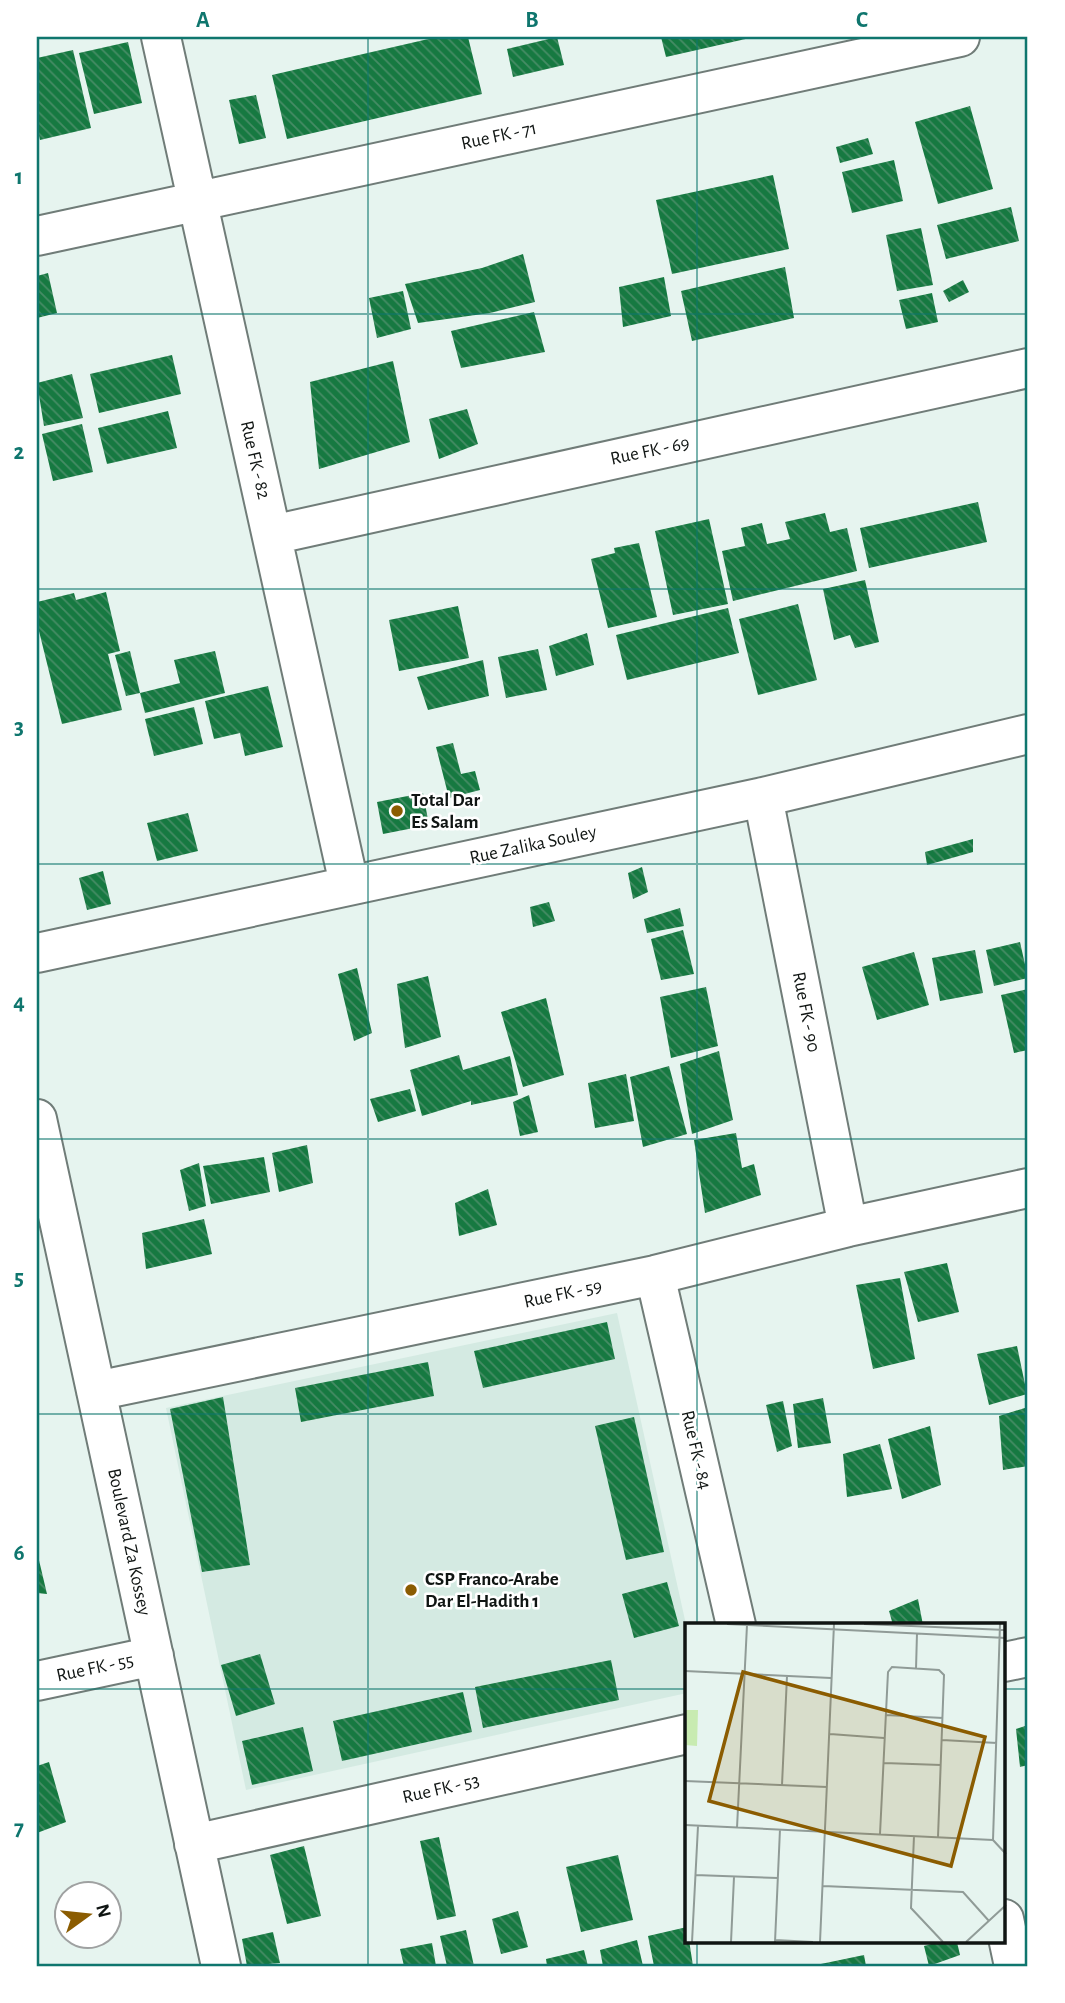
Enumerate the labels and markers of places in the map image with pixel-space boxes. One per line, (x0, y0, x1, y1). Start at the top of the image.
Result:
place label: Total Dar Es Salam (411, 791, 481, 832)
marker: Total Dar Es Salam (389, 803, 405, 819)
place label: CSP Franco-Arabe Dar El-Hadith 1 (425, 1570, 559, 1611)
marker: CSP Franco-Arabe Dar El-Hadith 1 (403, 1582, 419, 1598)

